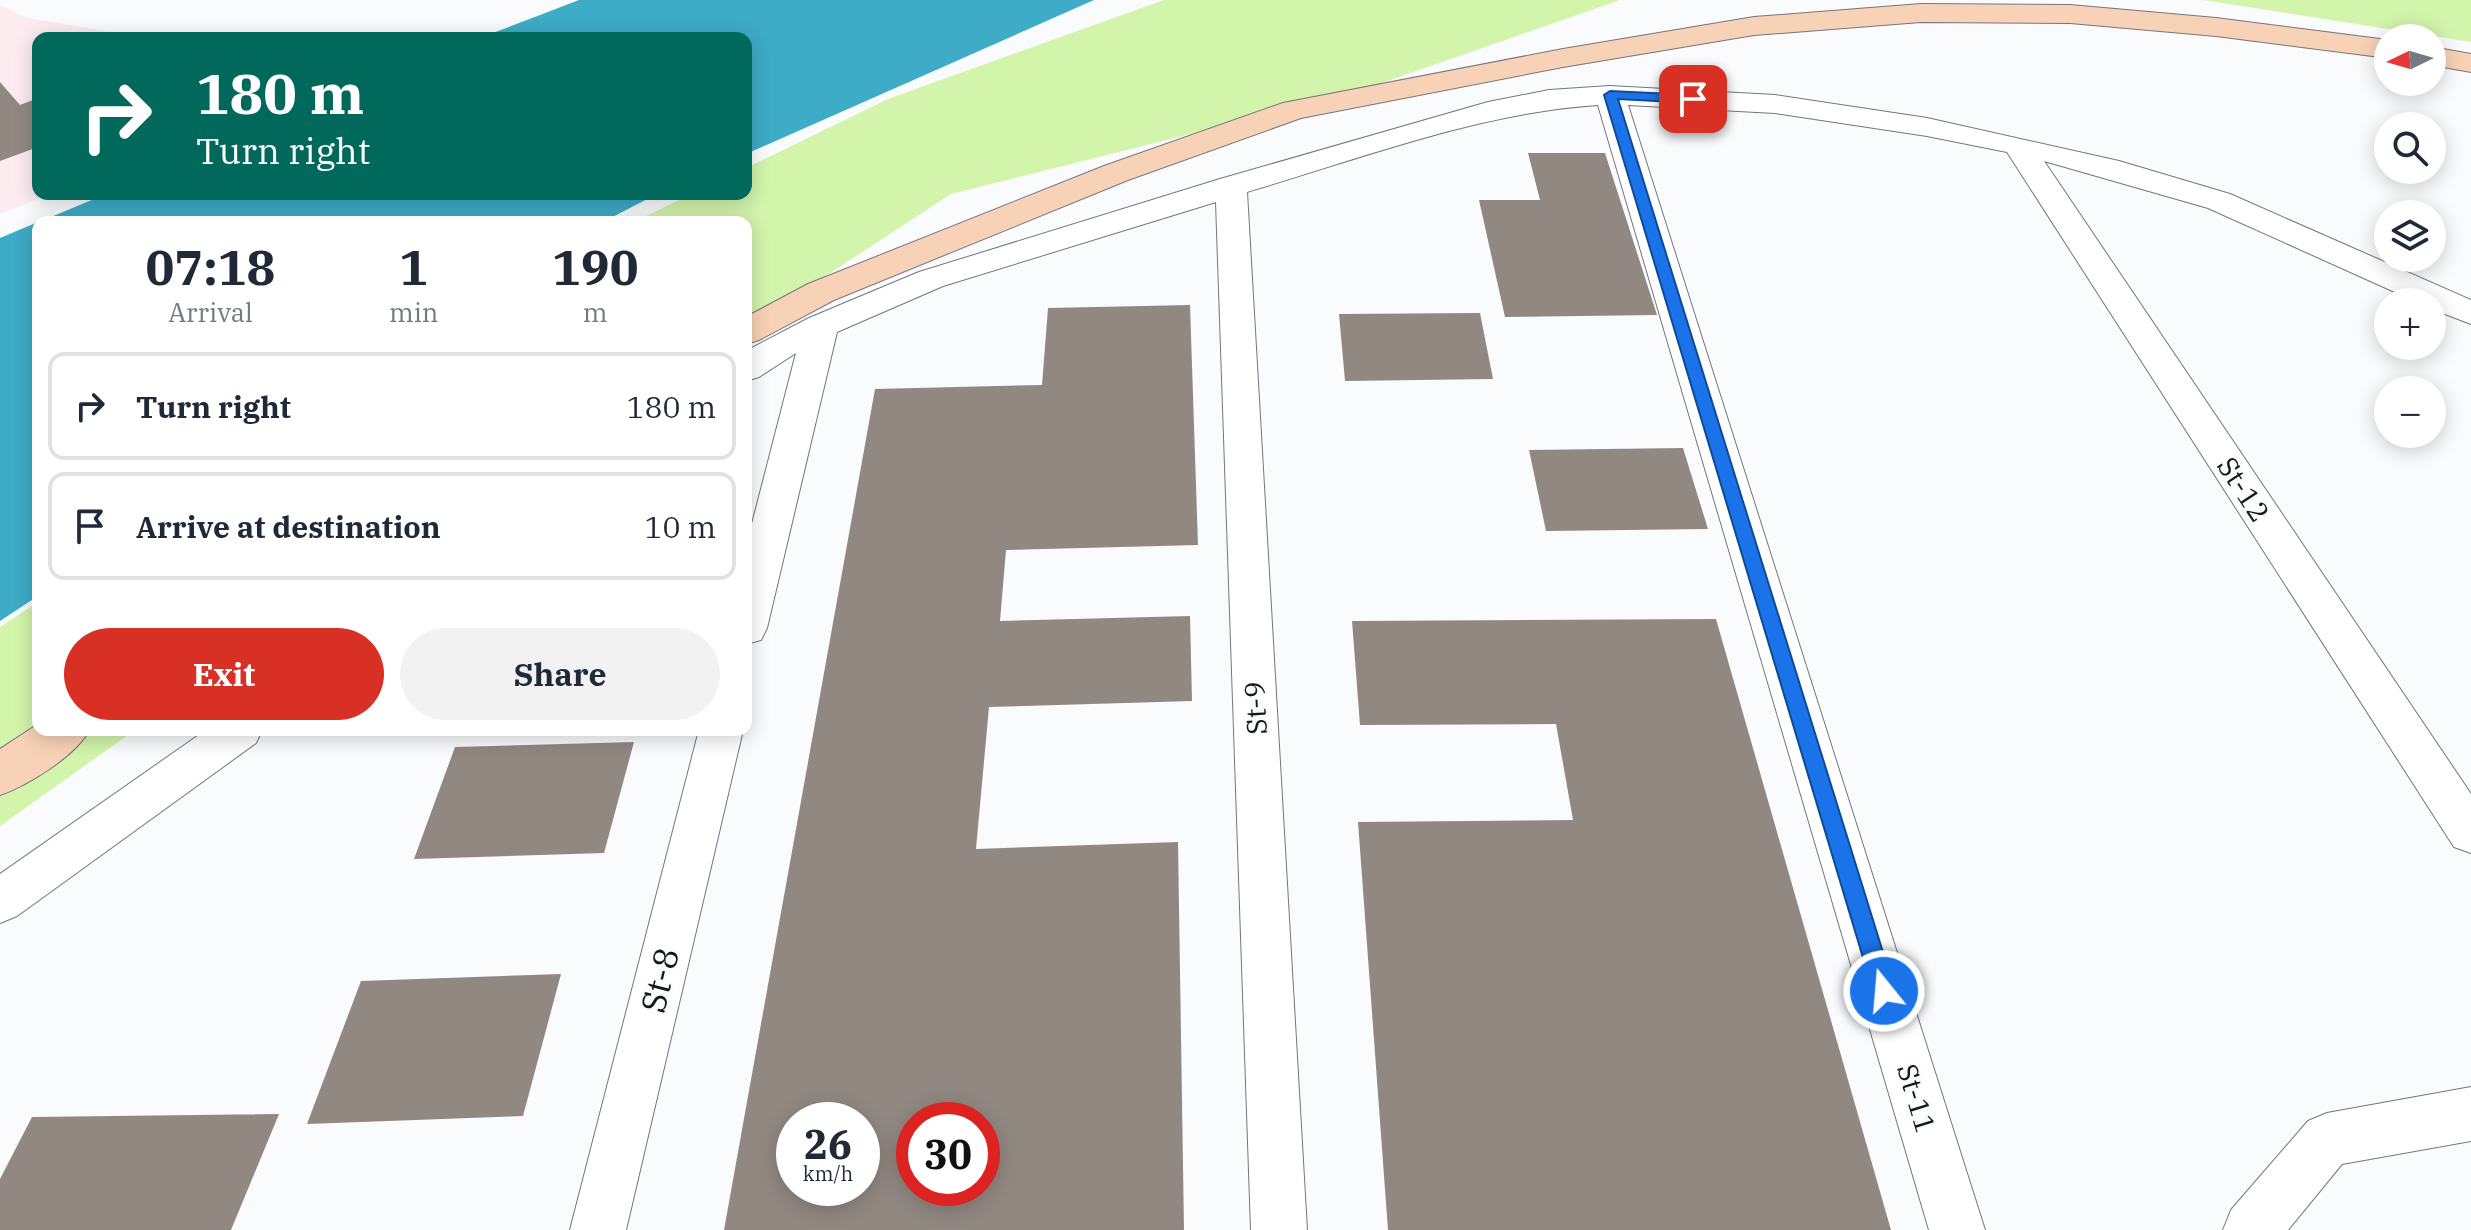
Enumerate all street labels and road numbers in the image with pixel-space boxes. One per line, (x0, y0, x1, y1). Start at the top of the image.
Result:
street label: St-12 (2209, 449, 2279, 529)
street label: St-9 (1235, 680, 1275, 736)
street label: St-8 (630, 943, 688, 1017)
street label: St-11 (1889, 1059, 1945, 1137)

